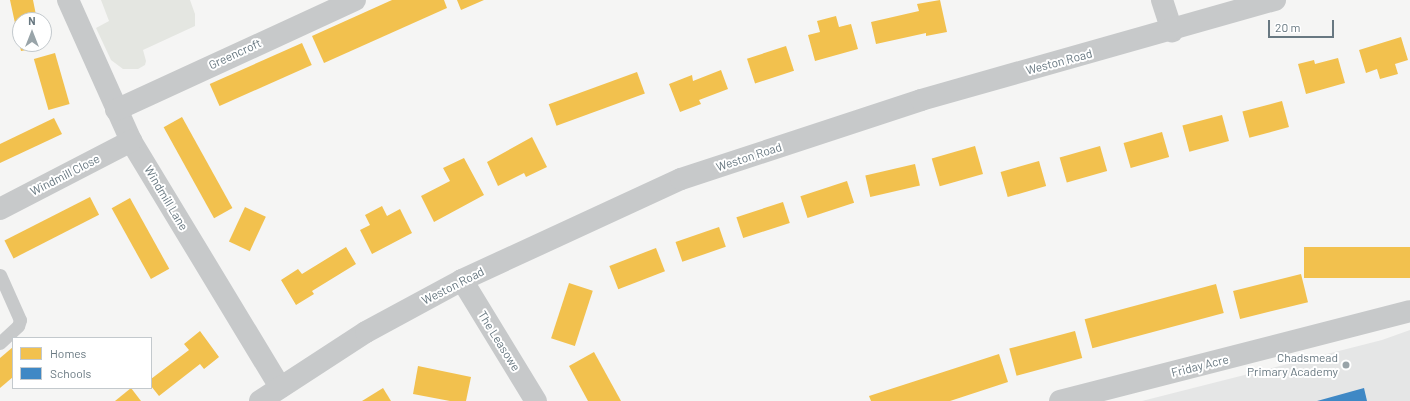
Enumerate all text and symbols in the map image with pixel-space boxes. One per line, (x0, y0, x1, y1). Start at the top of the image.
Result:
north arrow (12, 12, 52, 52)
scale bar (1270, 12, 1336, 38)
text: N (28, 14, 36, 27)
text: 20 m (1275, 20, 1301, 34)
street label: Greencroft (206, 36, 264, 72)
street label: Weston Road (1024, 46, 1094, 78)
street label: Weston Road (714, 140, 784, 174)
street label: Windmill Close (28, 151, 102, 199)
street label: Windmill Lane (141, 163, 191, 233)
street label: Weston Road (419, 264, 487, 308)
street label: The Leasowe (475, 308, 523, 374)
legend (12, 337, 152, 389)
text: Homes (50, 346, 86, 360)
place label: Chadsmead Primary Academy (1247, 351, 1338, 379)
street label: Friday Acre (1170, 352, 1230, 380)
marker: Chadsmead Primary Academy (1341, 360, 1351, 370)
text: Schools (50, 366, 91, 380)

